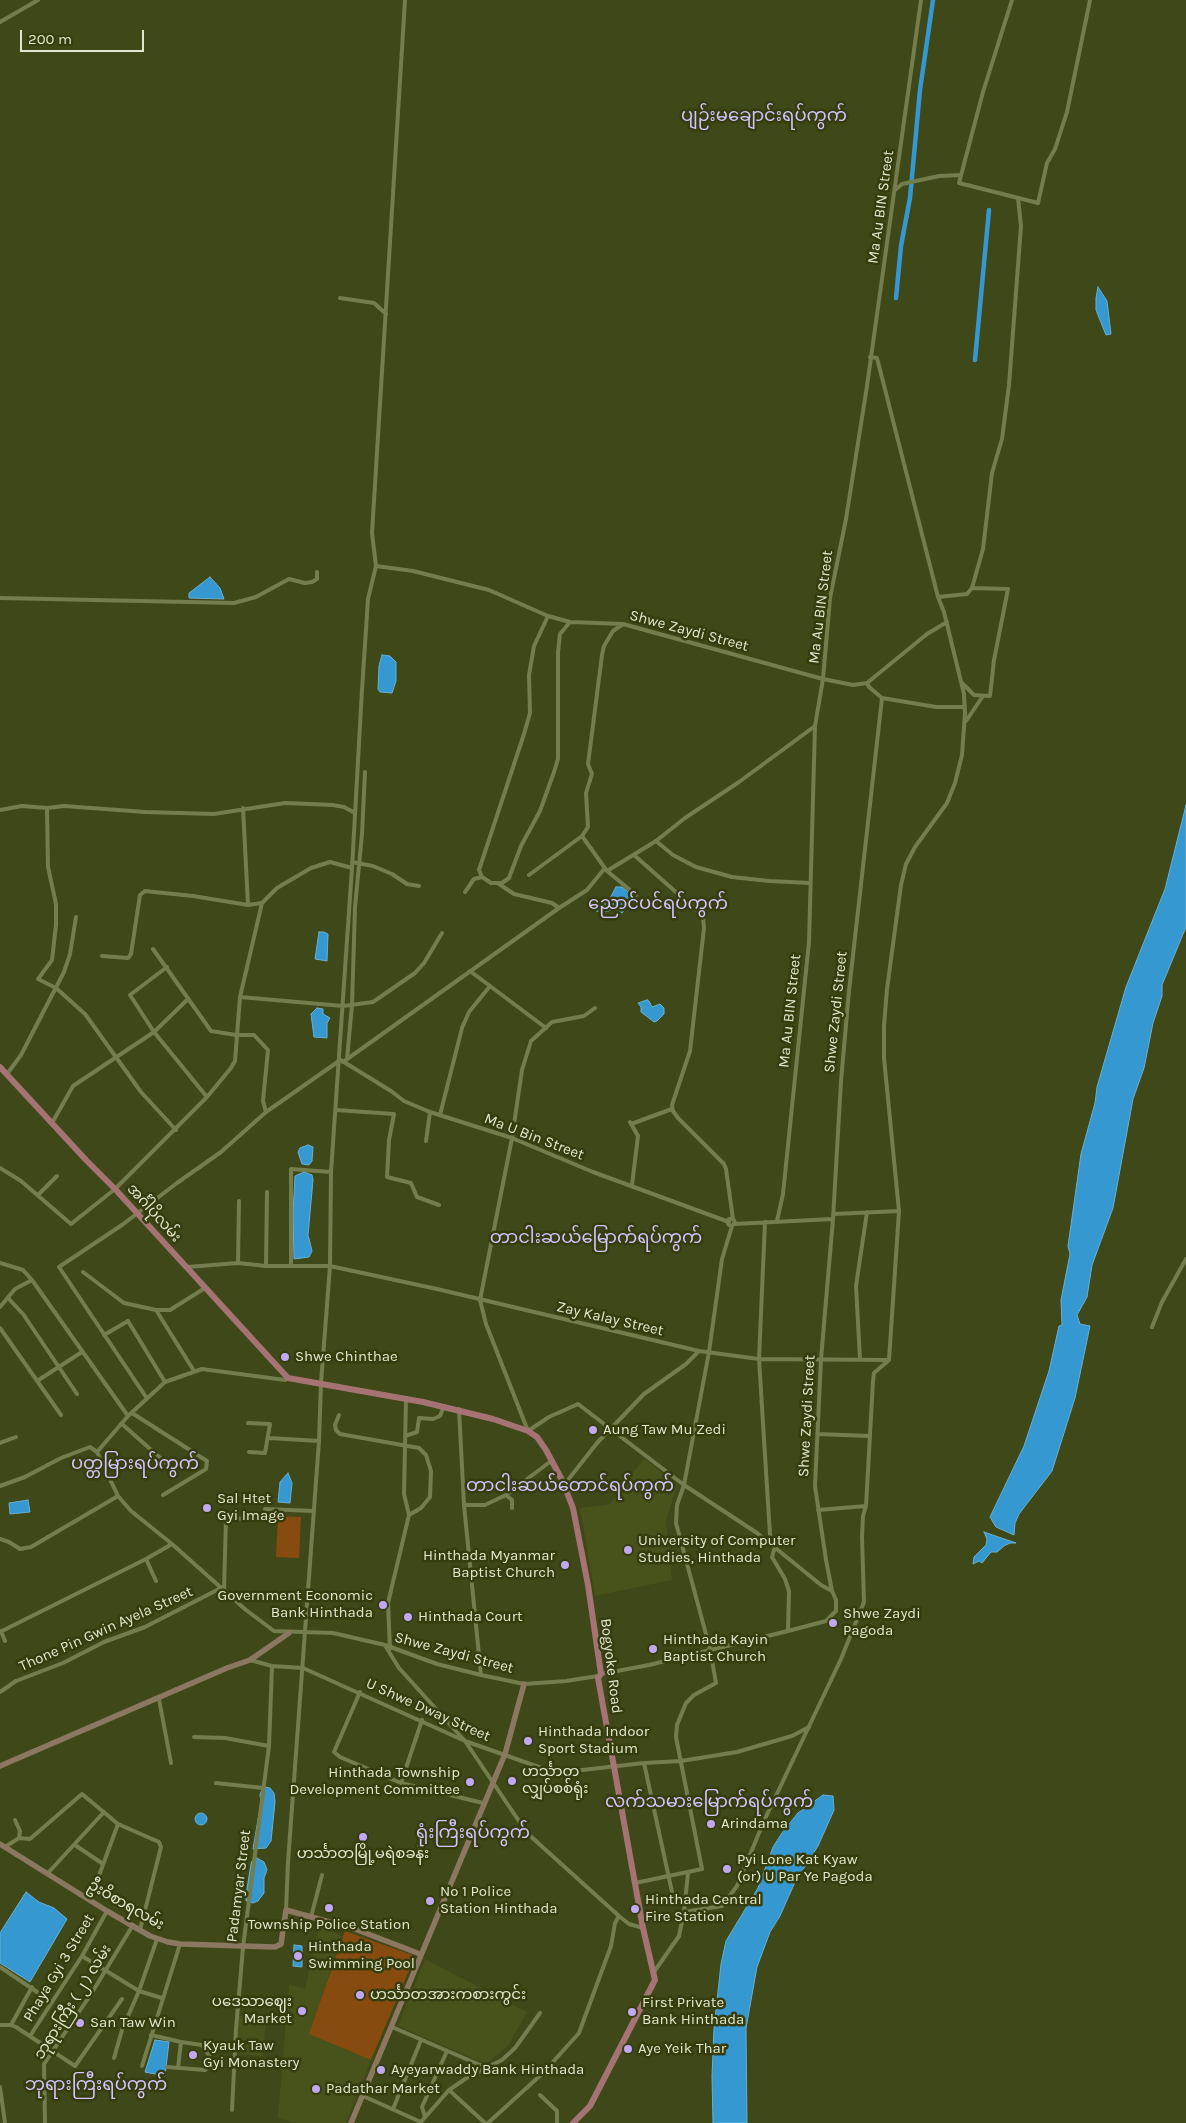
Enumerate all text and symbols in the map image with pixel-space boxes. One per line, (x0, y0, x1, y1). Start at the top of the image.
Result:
scale bar (22, 20, 146, 52)
text: 200 m (28, 30, 72, 48)
district label: ပျဉ်းမချောင်းရပ်ကွက် (681, 105, 847, 127)
street label: Ma Au BIN Street (864, 149, 898, 265)
street label: Ma Au BIN Street (805, 549, 837, 665)
street label: Shwe Zaydi Street (628, 606, 750, 656)
district label: ညောင်ပင်ရပ်ကွက် (588, 893, 728, 915)
street label: Shwe Zaydi Street (821, 950, 851, 1074)
street label: Ma Au BIN Street (775, 953, 805, 1069)
street label: Ma U Bin Street (482, 1110, 586, 1164)
street label: အင်္ဂါပိုလမ်း (123, 1180, 185, 1246)
district label: တာငါးဆယ်မြောက်ရပ်ကွက် (490, 1227, 702, 1249)
street label: Zay Kalay Street (555, 1298, 665, 1340)
place label: Shwe Chinthae (295, 1348, 398, 1366)
marker: Shwe Chinthae (279, 1351, 291, 1363)
street label: Shwe Zaydi Street (795, 1354, 819, 1478)
place label: Aung Taw Mu Zedi (603, 1421, 726, 1439)
marker: Aung Taw Mu Zedi (587, 1424, 599, 1436)
district label: ပတ္တမြားရပ်ကွက် (71, 1453, 199, 1475)
district label: တာငါးဆယ်တောင်ရပ်ကွက် (466, 1475, 674, 1497)
place label: Sal Htet Gyi Image (217, 1490, 284, 1525)
marker: Sal Htet Gyi Image (201, 1502, 213, 1514)
place label: University of Computer Studies, Hinthada (638, 1532, 795, 1567)
marker: University of Computer Studies, Hinthada (622, 1544, 634, 1556)
place label: Hinthada Myanmar Baptist Church (423, 1547, 555, 1582)
marker: Hinthada Myanmar Baptist Church (559, 1559, 571, 1571)
street label: Thone Pin Gwin Ayela Street (16, 1583, 196, 1675)
place label: Government Economic Bank Hinthada (218, 1587, 373, 1622)
marker: Government Economic Bank Hinthada (377, 1599, 389, 1611)
place label: Shwe Zaydi Pagoda (843, 1605, 921, 1640)
place label: Hinthada Court (418, 1608, 523, 1626)
marker: Hinthada Court (402, 1611, 414, 1623)
street label: Bogyoke Road (596, 1617, 626, 1715)
marker: Shwe Zaydi Pagoda (827, 1617, 839, 1629)
street label: Shwe Zaydi Street (393, 1628, 515, 1678)
place label: Hinthada Kayin Baptist Church (663, 1631, 768, 1666)
marker: Hinthada Kayin Baptist Church (647, 1643, 659, 1655)
street label: U Shwe Dway Street (363, 1674, 493, 1746)
place label: Hinthada Indoor Sport Stadium (538, 1723, 649, 1758)
marker: Hinthada Indoor Sport Stadium (522, 1735, 534, 1747)
place label: ဟင်္သာတ လျှပ်စစ်ရုံး (522, 1763, 588, 1798)
place label: Hinthada Township Development Committee (289, 1764, 460, 1799)
marker: ဟင်္သာတ လျှပ်စစ်ရုံး (506, 1775, 518, 1787)
marker: Hinthada Township Development Committee (464, 1776, 476, 1788)
district label: လက်သမားမြောက်ရပ်ကွက် (605, 1791, 813, 1813)
place label: Arindama (721, 1815, 788, 1833)
marker: Arindama (705, 1818, 717, 1830)
district label: ရုံးကြီးရပ်ကွက် (416, 1822, 530, 1844)
street label: Padamyar Street (223, 1829, 255, 1943)
marker: ဟင်္သာတမြို့မရဲစခန်း (357, 1831, 369, 1843)
place label: ဟင်္သာတမြို့မရဲစခန်း (297, 1845, 429, 1863)
place label: Pyi Lone Kat Kyaw (or) U Par Ye Pagoda (737, 1851, 873, 1886)
marker: Pyi Lone Kat Kyaw (or) U Par Ye Pagoda (721, 1863, 733, 1875)
street label: ဦးဝိစာရလမ်း (85, 1876, 167, 1934)
place label: No 1 Police Station Hinthada (440, 1883, 558, 1918)
place label: Hinthada Central Fire Station (645, 1891, 762, 1926)
marker: No 1 Police Station Hinthada (424, 1895, 436, 1907)
marker: Township Police Station (323, 1902, 335, 1914)
marker: Hinthada Central Fire Station (629, 1903, 641, 1915)
street label: Phaya Gyi 3 Street (20, 1911, 98, 2025)
place label: Township Police Station (248, 1916, 410, 1934)
place label: Hinthada Swimming Pool (308, 1938, 415, 1973)
street label: ဘုရားကြီး ( ၂ ) လမ်း (30, 1941, 116, 2063)
marker: Hinthada Swimming Pool (292, 1950, 304, 1962)
place label: ဟင်္သာတအားကစားကွင်း (370, 1986, 526, 2004)
marker: ဟင်္သာတအားကစားကွင်း (354, 1989, 366, 2001)
place label: ပဒေသာဈေး Market (212, 1993, 292, 2028)
place label: First Private Bank Hinthada (642, 1994, 744, 2029)
marker: ပဒေသာဈေး Market (296, 2005, 308, 2017)
marker: First Private Bank Hinthada (626, 2006, 638, 2018)
place label: San Taw Win (90, 2014, 176, 2032)
marker: San Taw Win (74, 2017, 86, 2029)
place label: Kyauk Taw Gyi Monastery (203, 2037, 300, 2072)
place label: Aye Yeik Thar (638, 2040, 726, 2058)
marker: Aye Yeik Thar (622, 2043, 634, 2055)
marker: Kyauk Taw Gyi Monastery (187, 2049, 199, 2061)
place label: Ayeyarwaddy Bank Hinthada (391, 2061, 584, 2079)
marker: Ayeyarwaddy Bank Hinthada (375, 2064, 387, 2076)
district label: ဘုရားကြီးရပ်ကွက် (25, 2074, 167, 2096)
place label: Padathar Market (326, 2080, 440, 2098)
marker: Padathar Market (310, 2083, 322, 2095)

